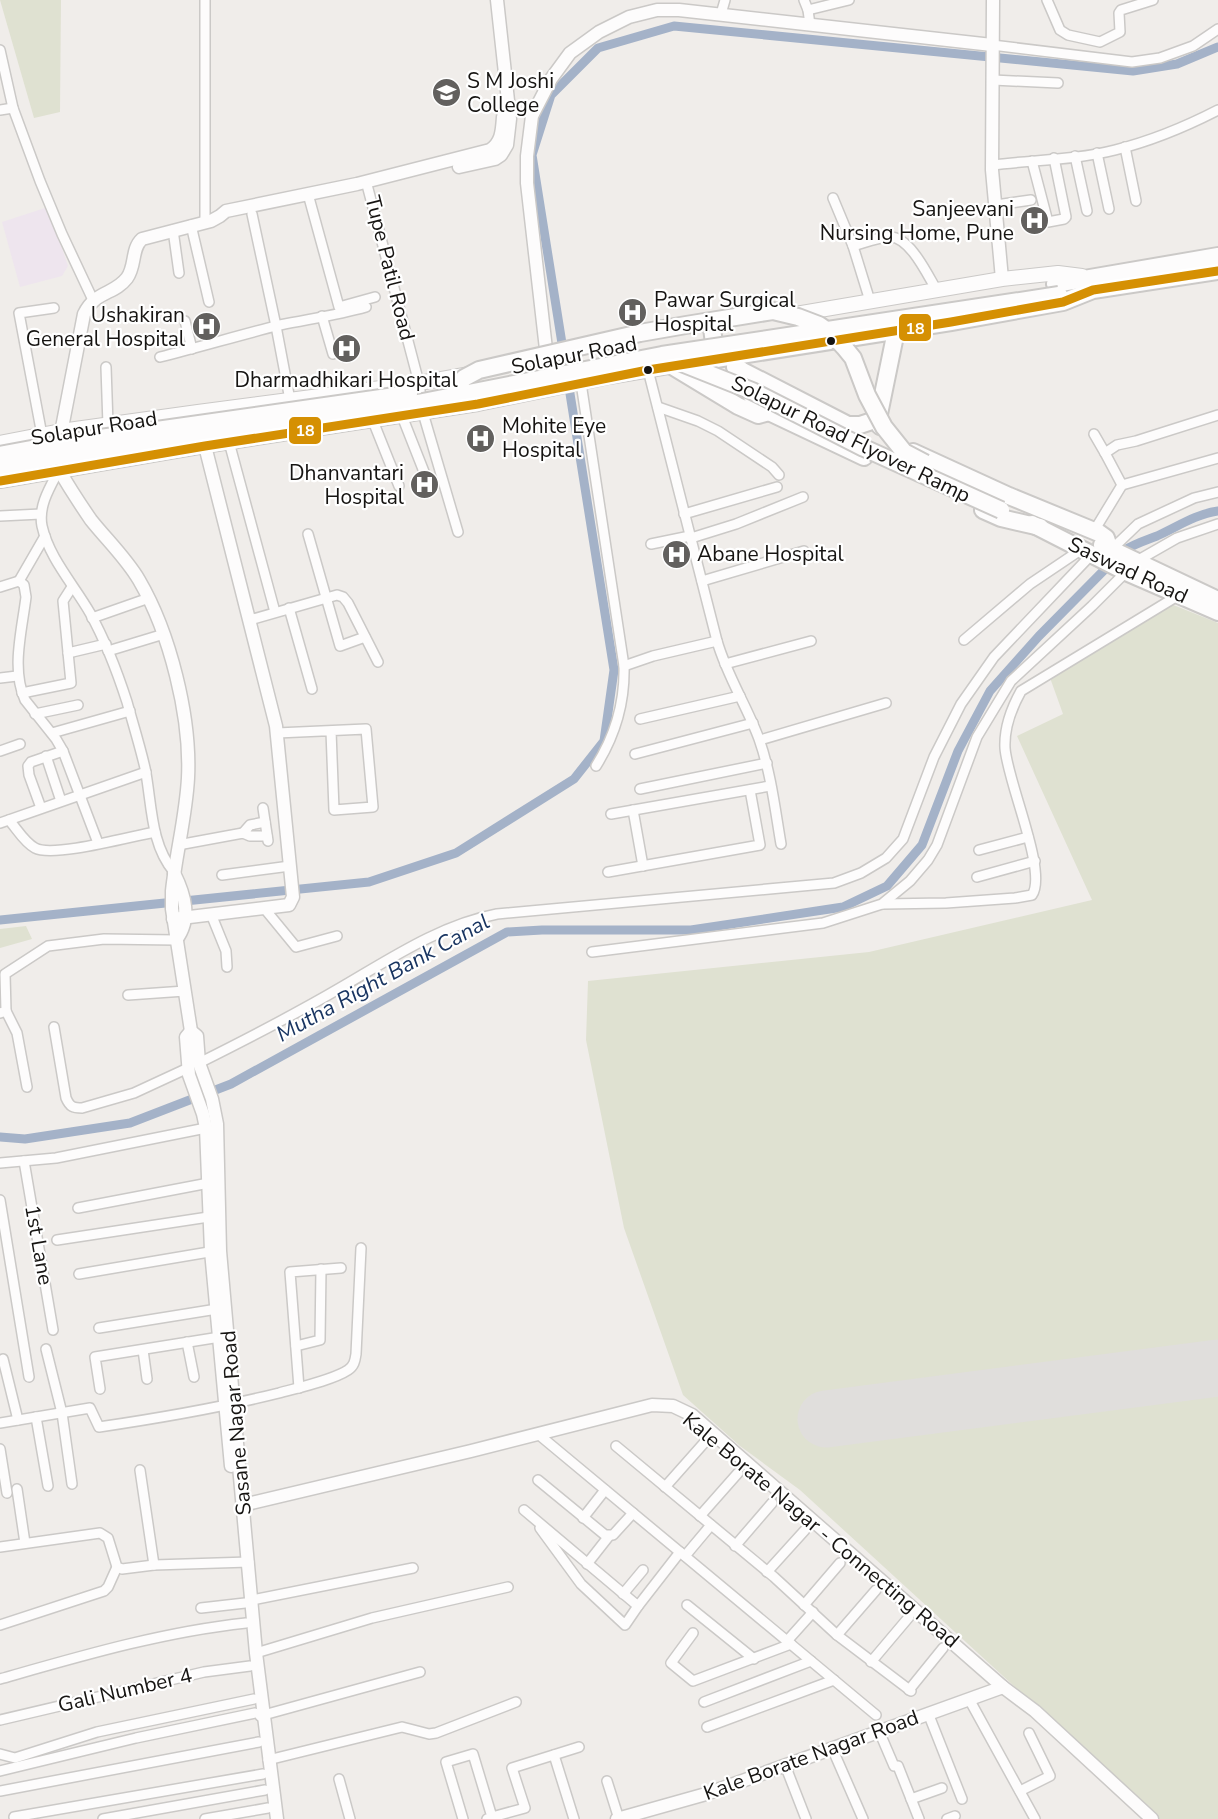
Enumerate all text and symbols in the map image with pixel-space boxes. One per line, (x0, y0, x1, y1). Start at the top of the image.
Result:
place label: S M Joshi College (467, 67, 554, 119)
school or university icon: S M Joshi College (430, 77, 462, 109)
street label: Tupe Patil Road (358, 193, 422, 343)
place label: Sanjeevani Nursing Home, Pune (820, 195, 1014, 247)
hospital icon: Sanjeevani Nursing Home, Pune (1019, 205, 1051, 237)
place label: Pawar Surgical Hospital (654, 286, 796, 338)
hospital icon: Pawar Surgical Hospital (617, 296, 649, 328)
place label: Ushakiran General Hospital (26, 301, 186, 353)
hospital icon: Ushakiran General Hospital (190, 311, 222, 343)
line badge: 18 (898, 313, 932, 342)
text: 18 (905, 318, 925, 340)
street label: Solapur Road (509, 329, 639, 381)
hospital icon: Dharmadhikari Hospital (330, 333, 362, 365)
unlabelled marker (825, 335, 837, 347)
unlabelled marker (642, 364, 654, 376)
place label: Dharmadhikari Hospital (234, 366, 458, 394)
street label: Solapur Road Flyover Ramp (727, 369, 975, 509)
street label: Solapur Road (29, 404, 159, 452)
place label: Mohite Eye Hospital (502, 412, 606, 464)
line badge: 18 (288, 416, 322, 445)
text: 18 (295, 420, 315, 442)
hospital icon: Mohite Eye Hospital (465, 422, 497, 454)
place label: Dhanvantari Hospital (289, 459, 405, 511)
hospital icon: Dhanvantari Hospital (409, 469, 441, 501)
street label: Saswad Road (1064, 530, 1192, 610)
hospital icon: Abane Hospital (660, 538, 692, 570)
place label: Abane Hospital (697, 540, 845, 568)
water label: Mutha Right Bank Canal (271, 907, 495, 1049)
street label: 1st Lane (18, 1203, 60, 1287)
street label: Sasane Nagar Road (214, 1329, 258, 1517)
street label: Kale Borate Nagar - Connecting Road (677, 1406, 965, 1654)
street label: Gali Number 4 (55, 1661, 195, 1719)
street label: Kale Borate Nagar Road (700, 1703, 922, 1807)

